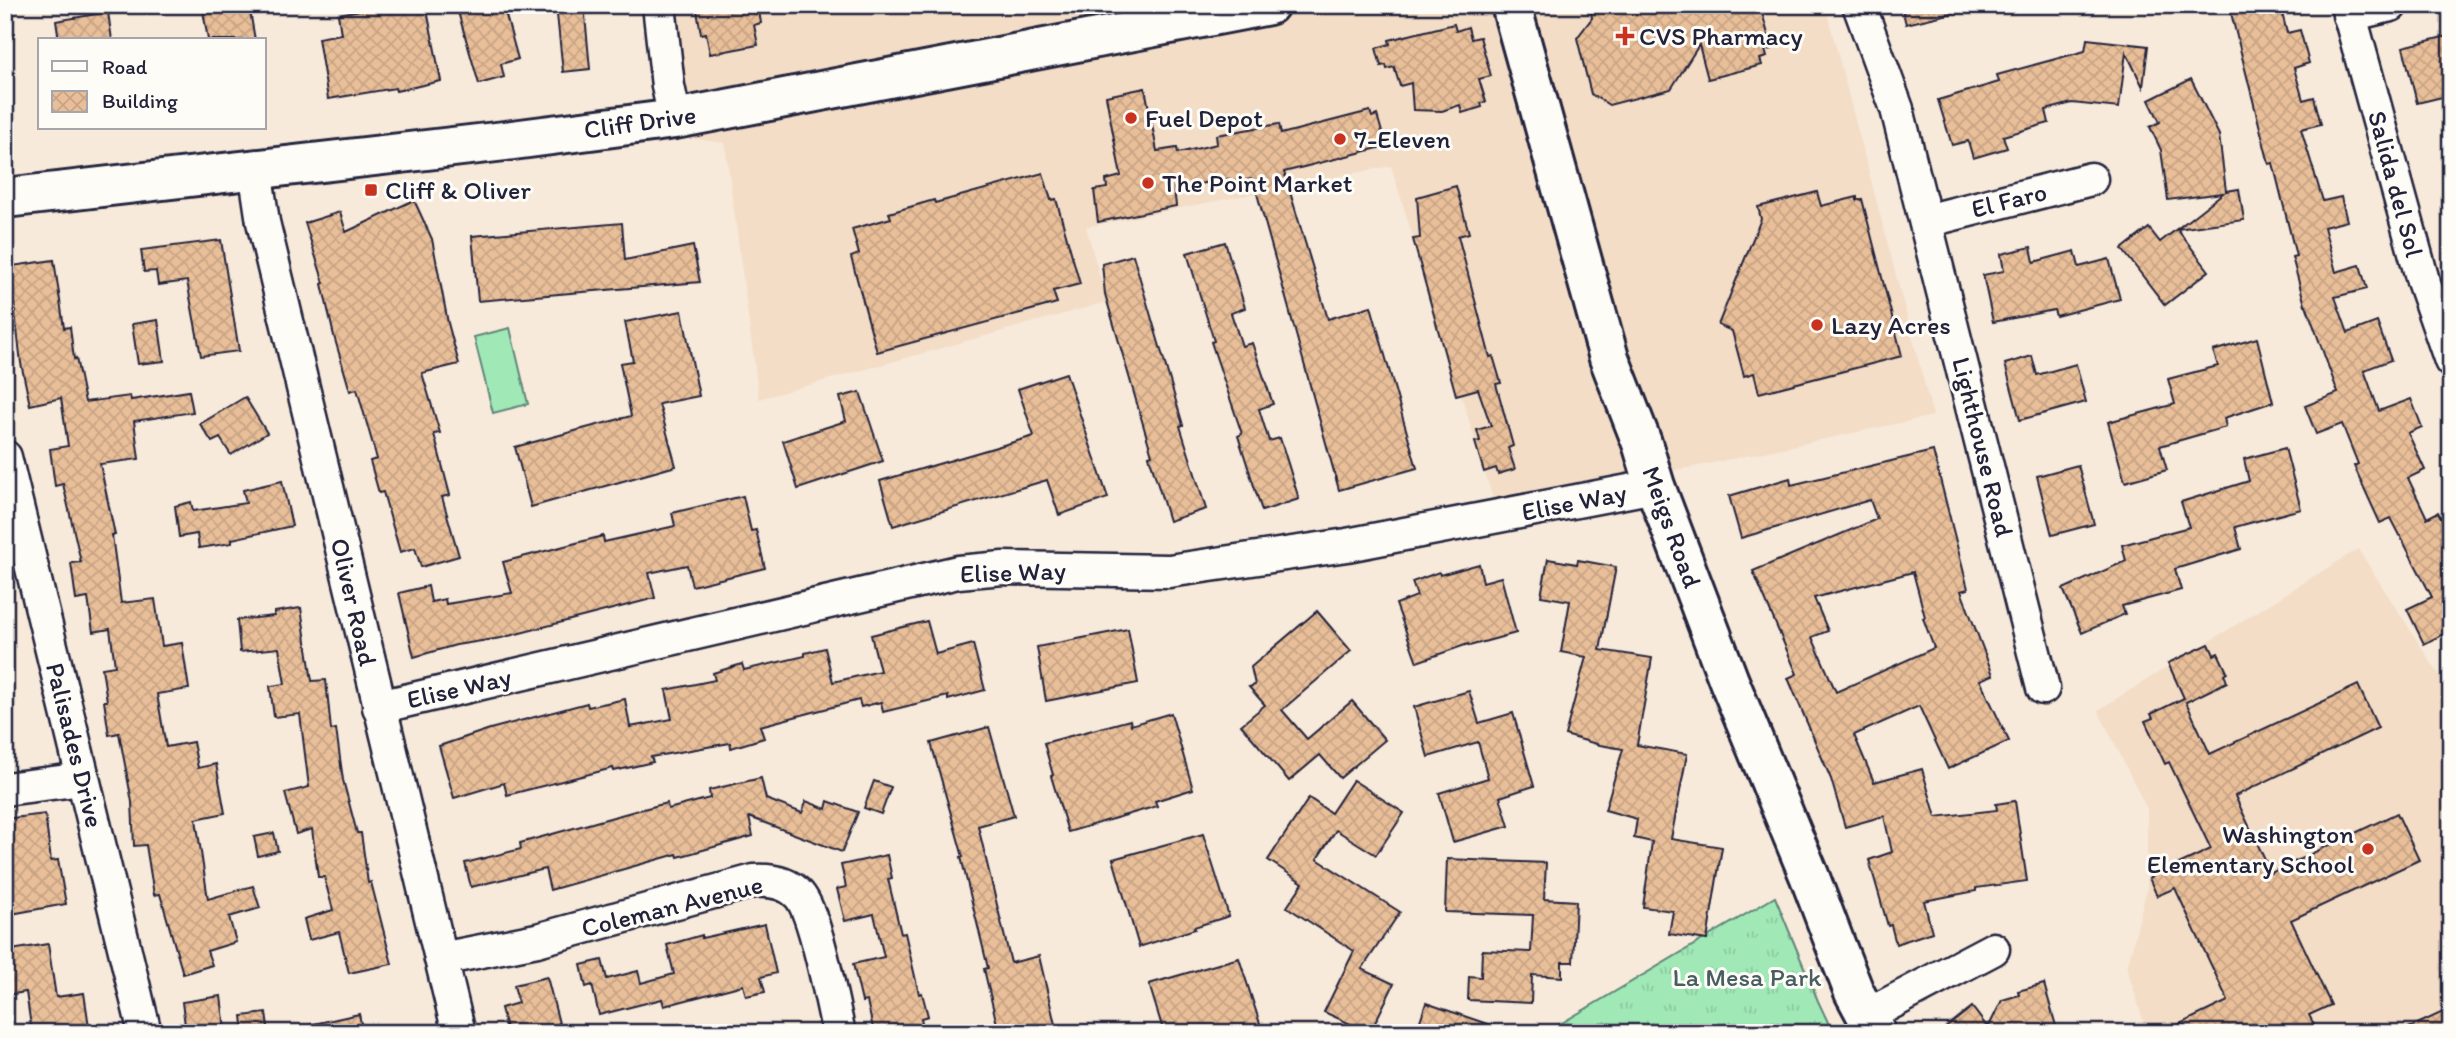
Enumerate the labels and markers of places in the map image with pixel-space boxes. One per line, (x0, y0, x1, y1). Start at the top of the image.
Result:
place label: CVS Pharmacy (1639, 20, 1803, 52)
marker: CVS Pharmacy (1617, 28, 1633, 44)
place label: Fuel Depot (1145, 102, 1263, 134)
marker: Fuel Depot (1123, 110, 1139, 126)
place label: 7-Eleven (1354, 123, 1451, 155)
marker: 7-Eleven (1332, 131, 1348, 147)
place label: The Point Market (1162, 167, 1353, 199)
place label: Cliff & Oliver (385, 174, 531, 206)
marker: The Point Market (1140, 175, 1156, 191)
marker: Cliff & Oliver (363, 182, 379, 198)
place label: Lazy Acres (1831, 309, 1951, 341)
marker: Lazy Acres (1809, 317, 1825, 333)
place label: Washington Elementary School (2147, 818, 2354, 880)
marker: Washington Elementary School (2360, 841, 2376, 857)

